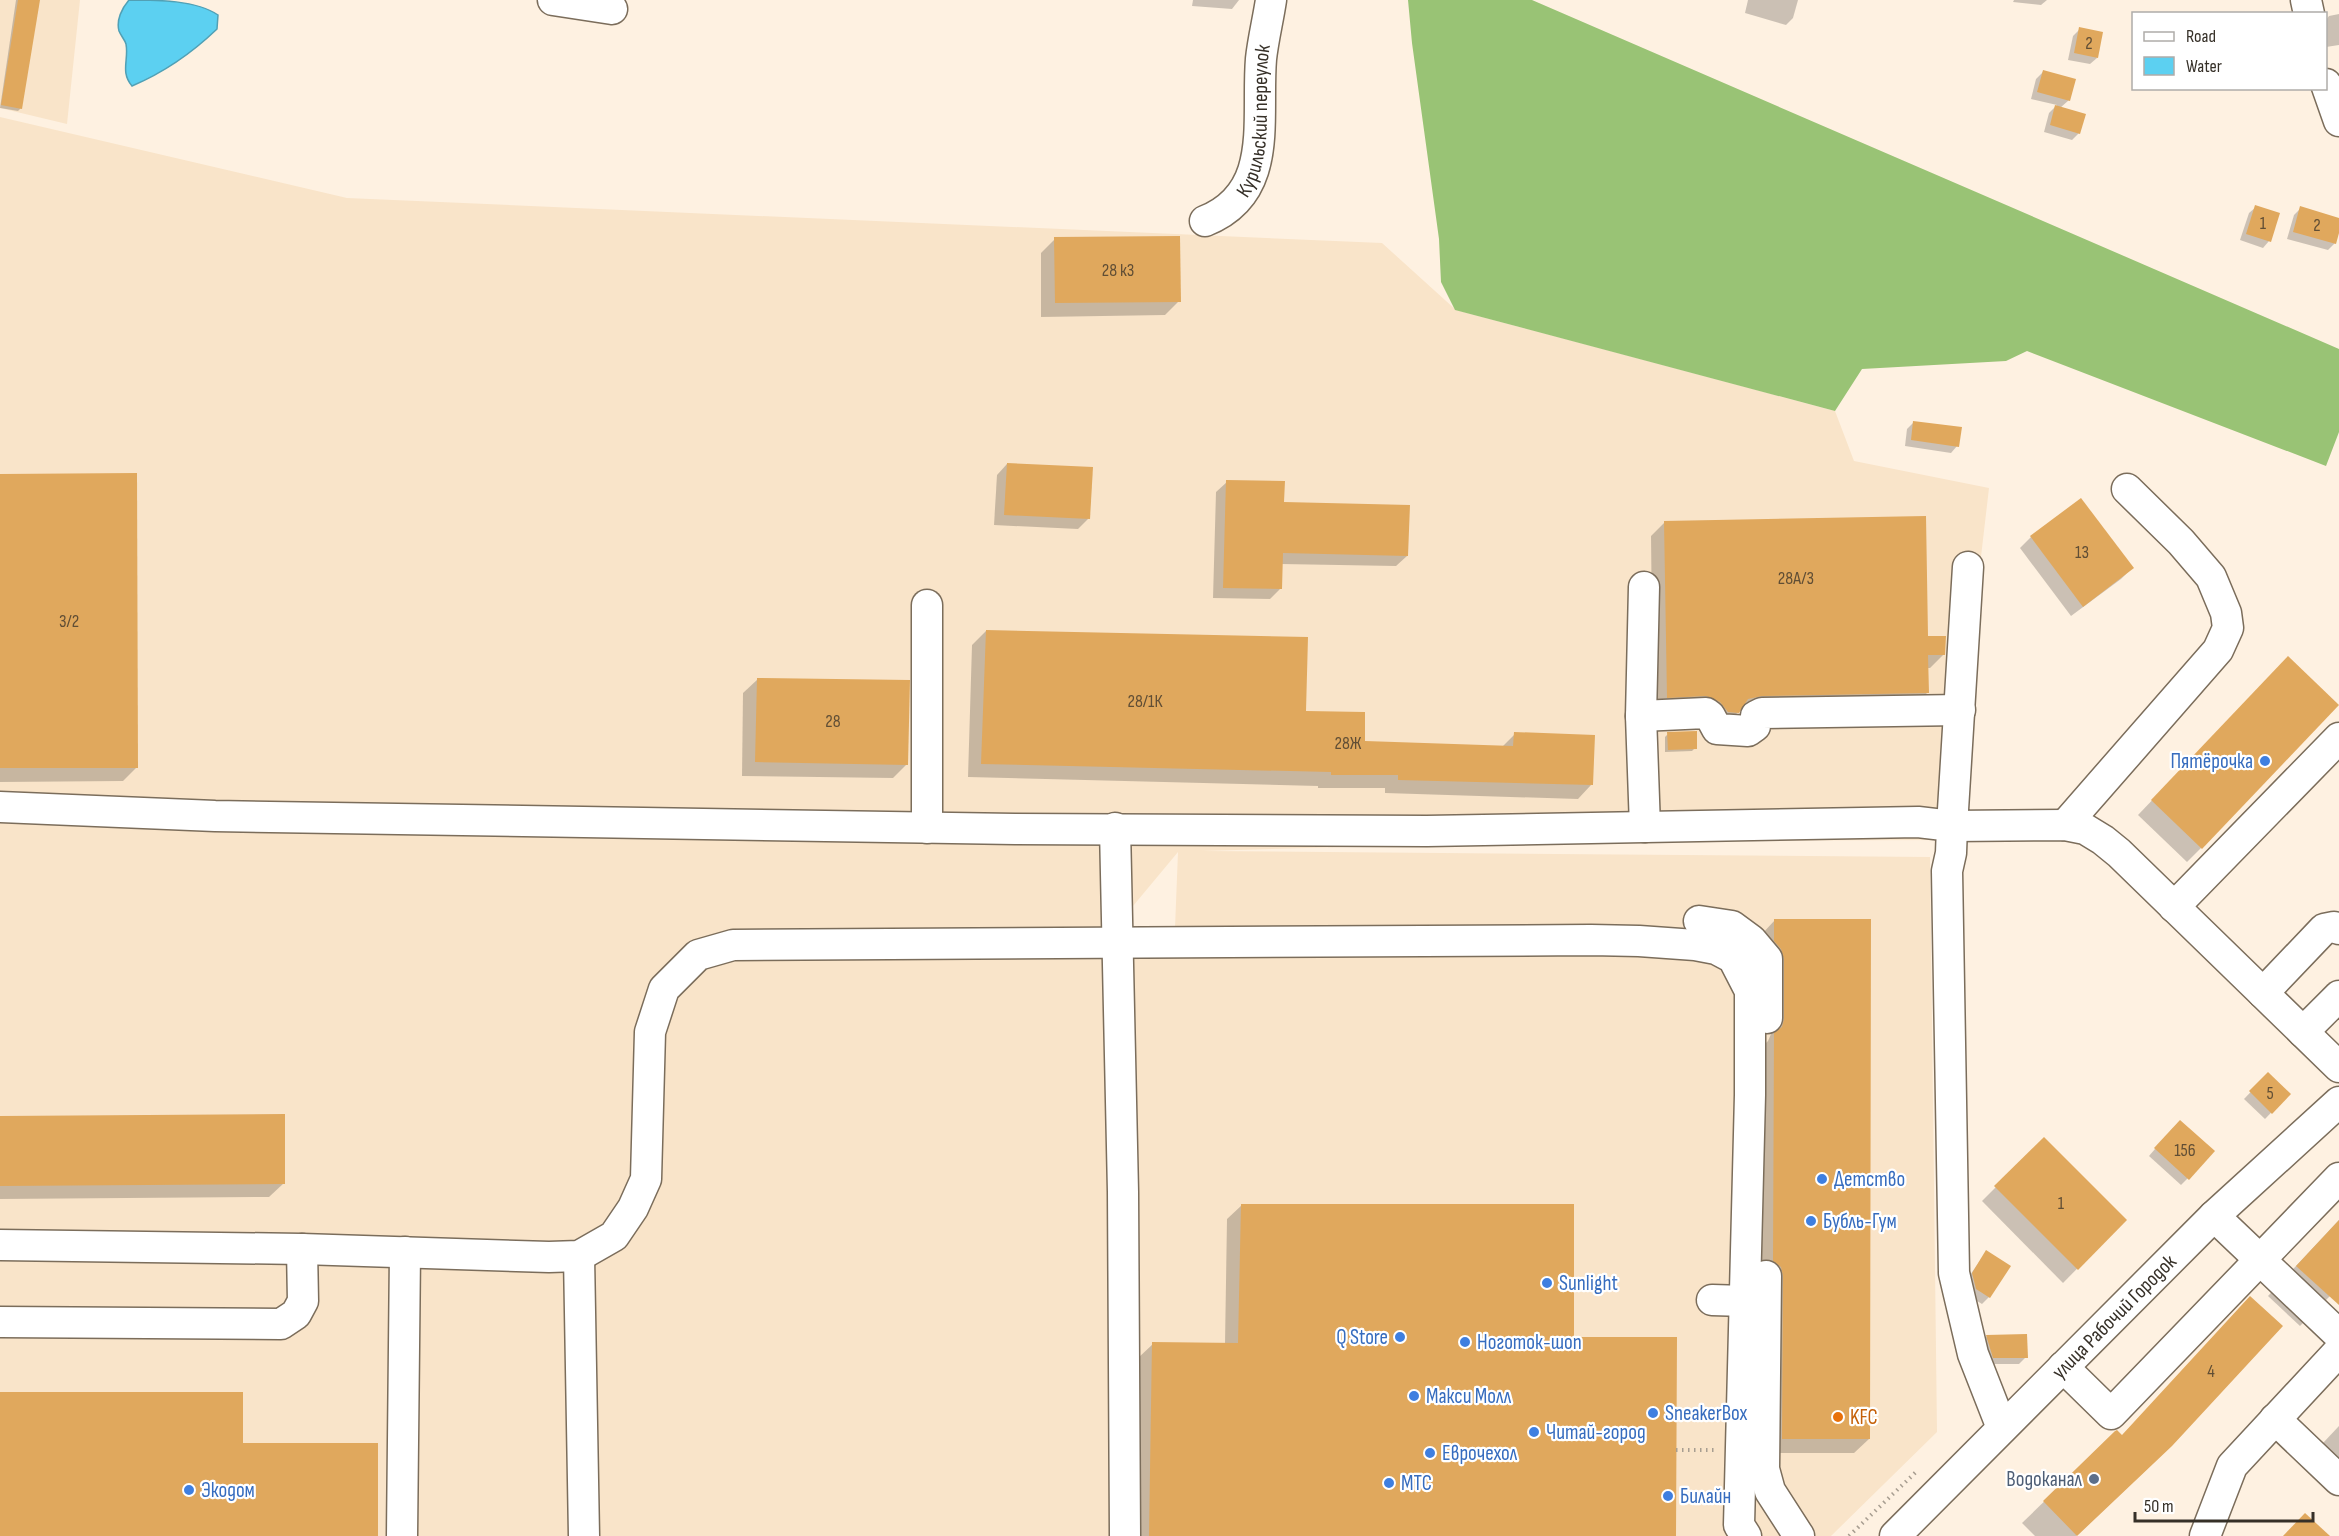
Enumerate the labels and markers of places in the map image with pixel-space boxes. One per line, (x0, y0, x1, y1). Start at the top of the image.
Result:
place label: Пятёрочка (2170, 749, 2253, 774)
marker: Пятёрочка (2258, 754, 2272, 768)
place label: Детство (1834, 1167, 1905, 1192)
marker: Детство (1815, 1172, 1829, 1186)
place label: Бубль-Гум (1823, 1209, 1897, 1234)
marker: Бубль-Гум (1804, 1214, 1818, 1228)
place label: Sunlight (1559, 1271, 1618, 1296)
marker: Sunlight (1540, 1276, 1554, 1290)
place label: Q Store (1336, 1325, 1388, 1350)
marker: Q Store (1393, 1330, 1407, 1344)
place label: Ноготок-шоп (1477, 1330, 1582, 1355)
marker: Ноготок-шоп (1458, 1335, 1472, 1349)
place label: Макси Молл (1426, 1384, 1512, 1409)
marker: Макси Молл (1407, 1389, 1421, 1403)
place label: SneakerBox (1665, 1401, 1748, 1426)
place label: KFC (1850, 1405, 1878, 1430)
marker: SneakerBox (1646, 1406, 1660, 1420)
marker: KFC (1831, 1410, 1845, 1424)
place label: Читай-город (1546, 1420, 1646, 1445)
marker: Читай-город (1527, 1425, 1541, 1439)
place label: Еврочехол (1442, 1441, 1518, 1466)
marker: Еврочехол (1423, 1446, 1437, 1460)
place label: Водоканал (2006, 1467, 2083, 1492)
place label: МТС (1401, 1471, 1432, 1496)
marker: Водоканал (2087, 1472, 2101, 1486)
marker: МТС (1382, 1476, 1396, 1490)
place label: Экодом (201, 1478, 255, 1503)
marker: Экодом (182, 1483, 196, 1497)
place label: Билайн (1680, 1484, 1731, 1509)
marker: Билайн (1661, 1489, 1675, 1503)

